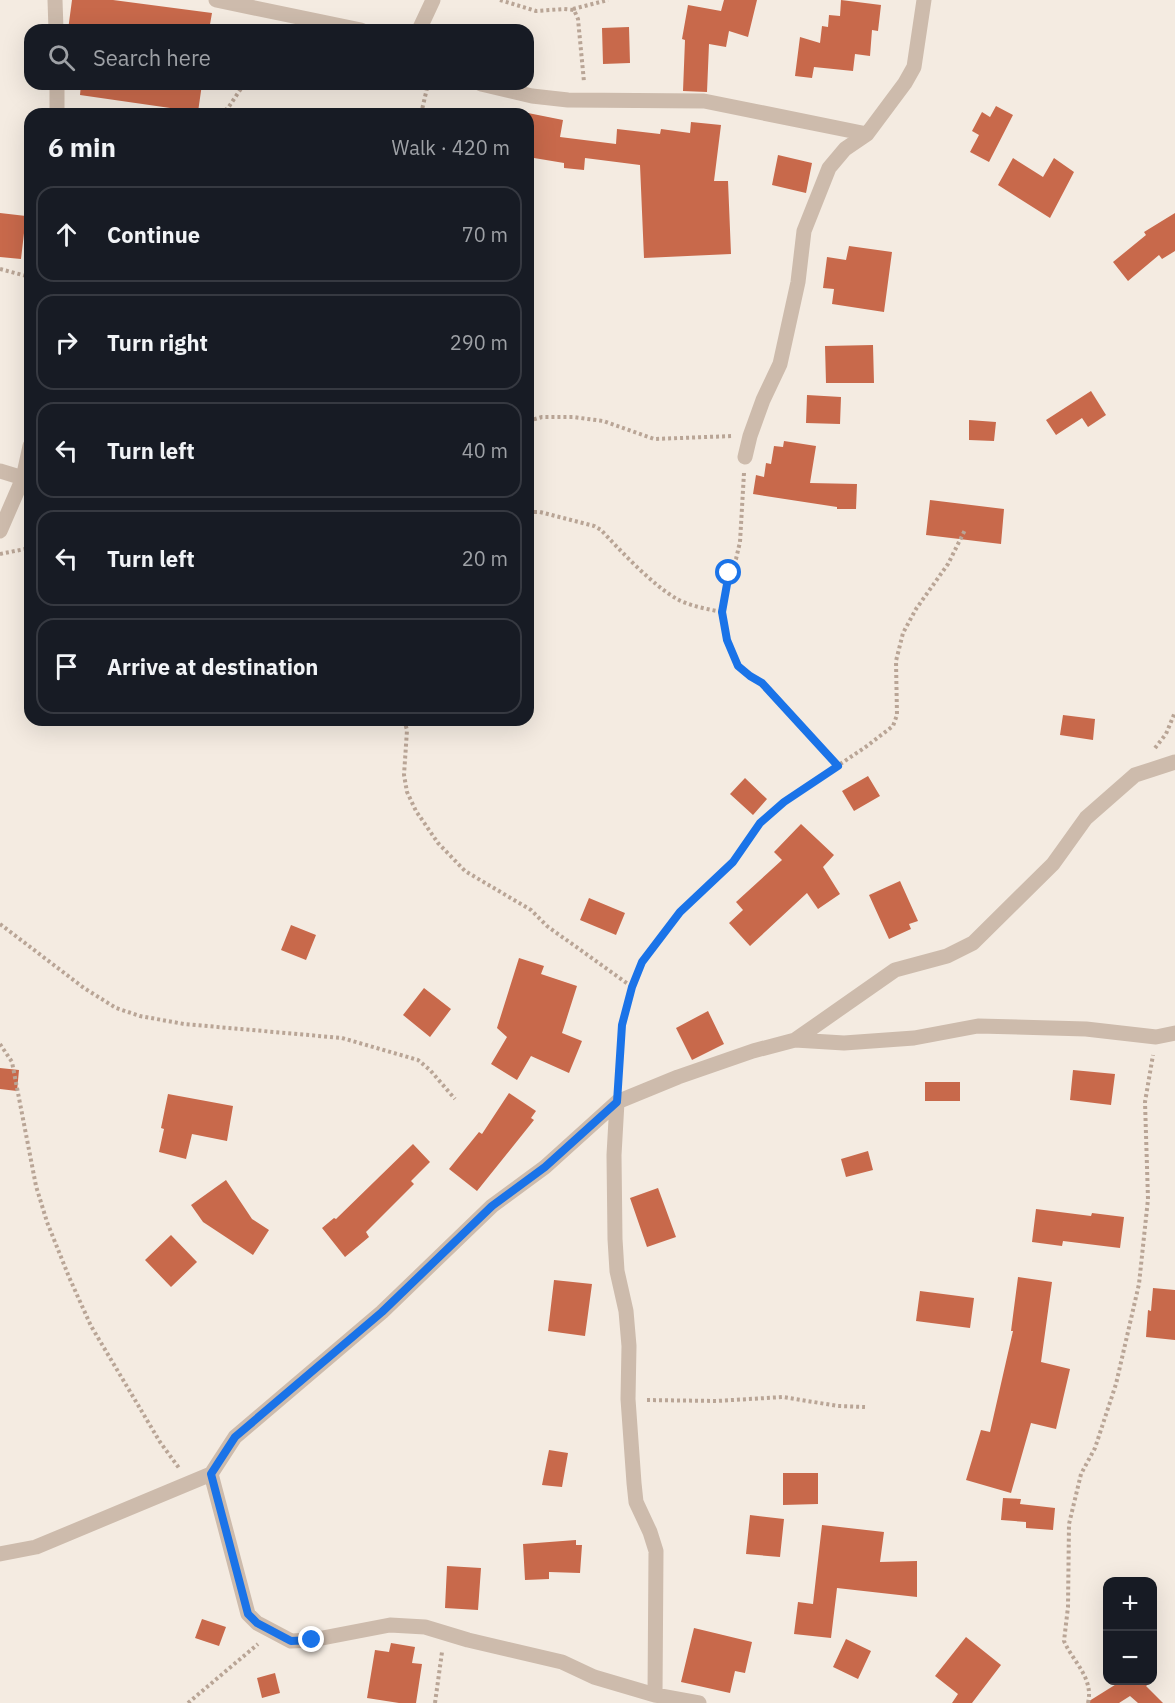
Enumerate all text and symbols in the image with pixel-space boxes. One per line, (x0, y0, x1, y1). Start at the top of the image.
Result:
search box (24, 24, 534, 90)
icon: search (45, 41, 78, 74)
text: Search here (93, 43, 211, 72)
text: 6 min (48, 130, 116, 164)
text: Walk · 420 m (392, 134, 510, 161)
icon: ahead (50, 218, 83, 251)
text: Continue (107, 220, 200, 249)
text: 70 m (462, 221, 508, 248)
icon: right (50, 326, 83, 359)
text: Turn right (107, 328, 208, 357)
text: 290 m (450, 329, 508, 356)
icon: left (50, 434, 83, 467)
text: Turn left (107, 436, 195, 465)
text: 40 m (462, 437, 508, 464)
icon: left (50, 542, 83, 575)
text: Turn left (107, 544, 195, 573)
text: 20 m (462, 545, 508, 572)
route start (715, 559, 741, 585)
icon: arrive (50, 650, 83, 683)
text: Arrive at destination (107, 652, 318, 681)
map controls (1103, 1577, 1157, 1685)
button: + (1103, 1577, 1157, 1631)
route end (298, 1626, 324, 1652)
button: − (1103, 1631, 1157, 1685)

